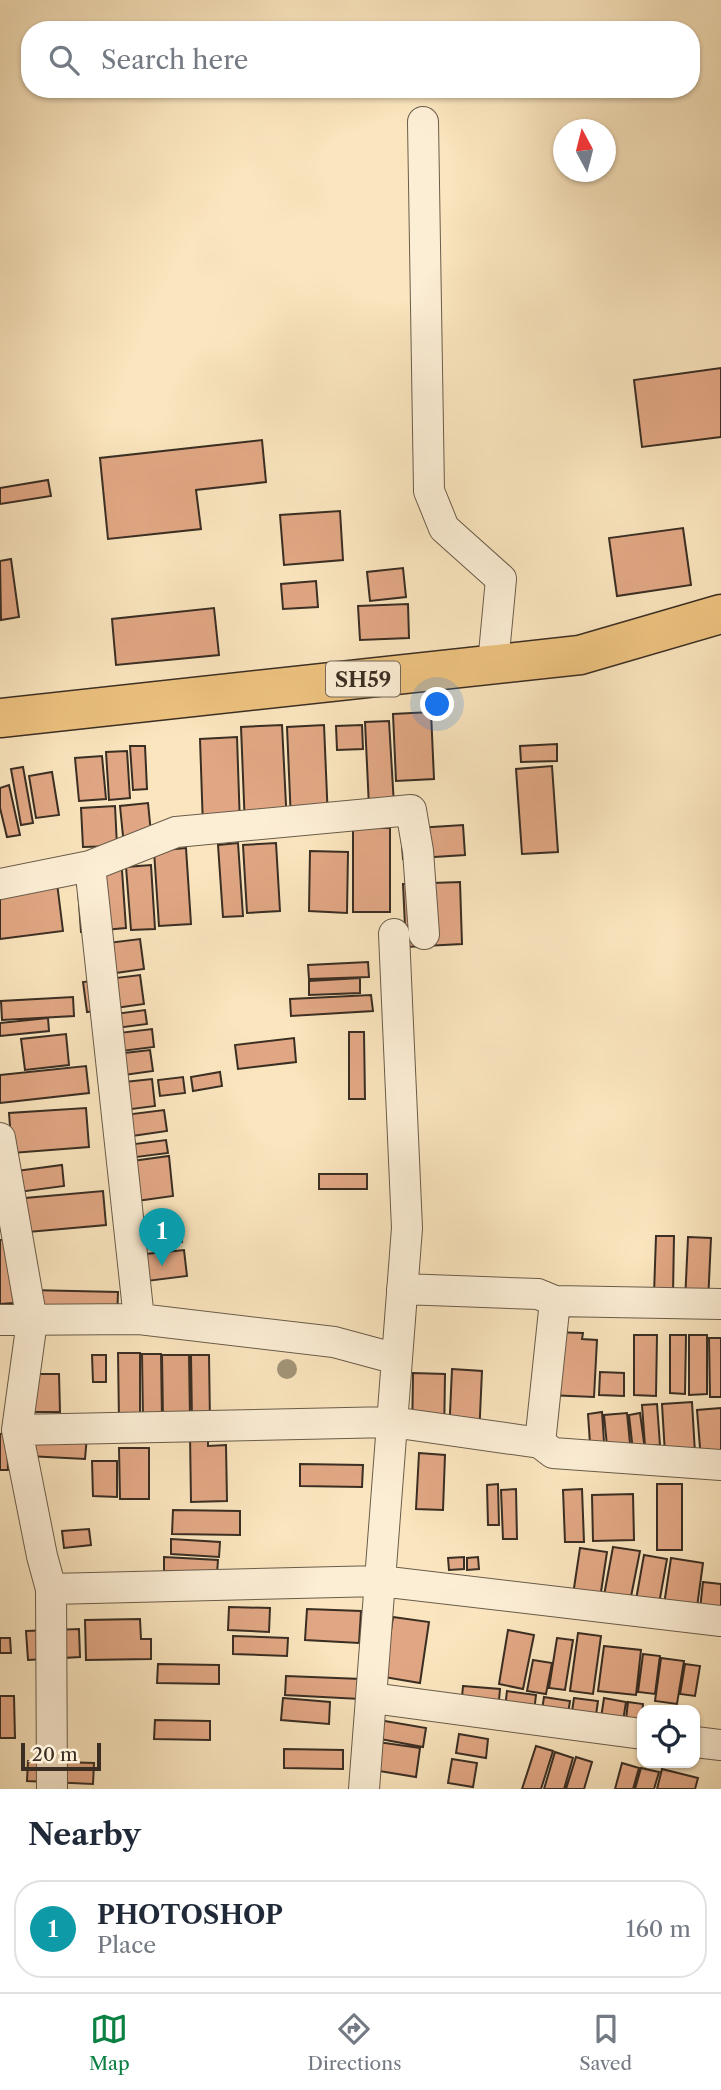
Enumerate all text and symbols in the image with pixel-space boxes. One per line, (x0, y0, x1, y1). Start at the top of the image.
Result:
search box (21, 21, 700, 98)
icon: search (45, 41, 83, 79)
text: Search here (101, 44, 248, 76)
north arrow (553, 119, 616, 182)
road number: SH59 (326, 662, 400, 696)
your location (420, 687, 454, 721)
pin: 1 (139, 1208, 185, 1266)
map controls (637, 1705, 700, 1768)
button: locate (637, 1705, 700, 1768)
scale bar (21, 1740, 102, 1772)
text: 20 m (32, 1743, 78, 1766)
text: Nearby (28, 1816, 141, 1853)
text: PHOTOSHOP (97, 1899, 283, 1931)
text: 1 (48, 1915, 58, 1943)
text: 160 m (626, 1915, 691, 1943)
text: Place (97, 1931, 156, 1959)
tab: Map (89, 2010, 130, 2075)
tab: Directions (308, 2010, 401, 2075)
tab: Saved (579, 2010, 632, 2075)

